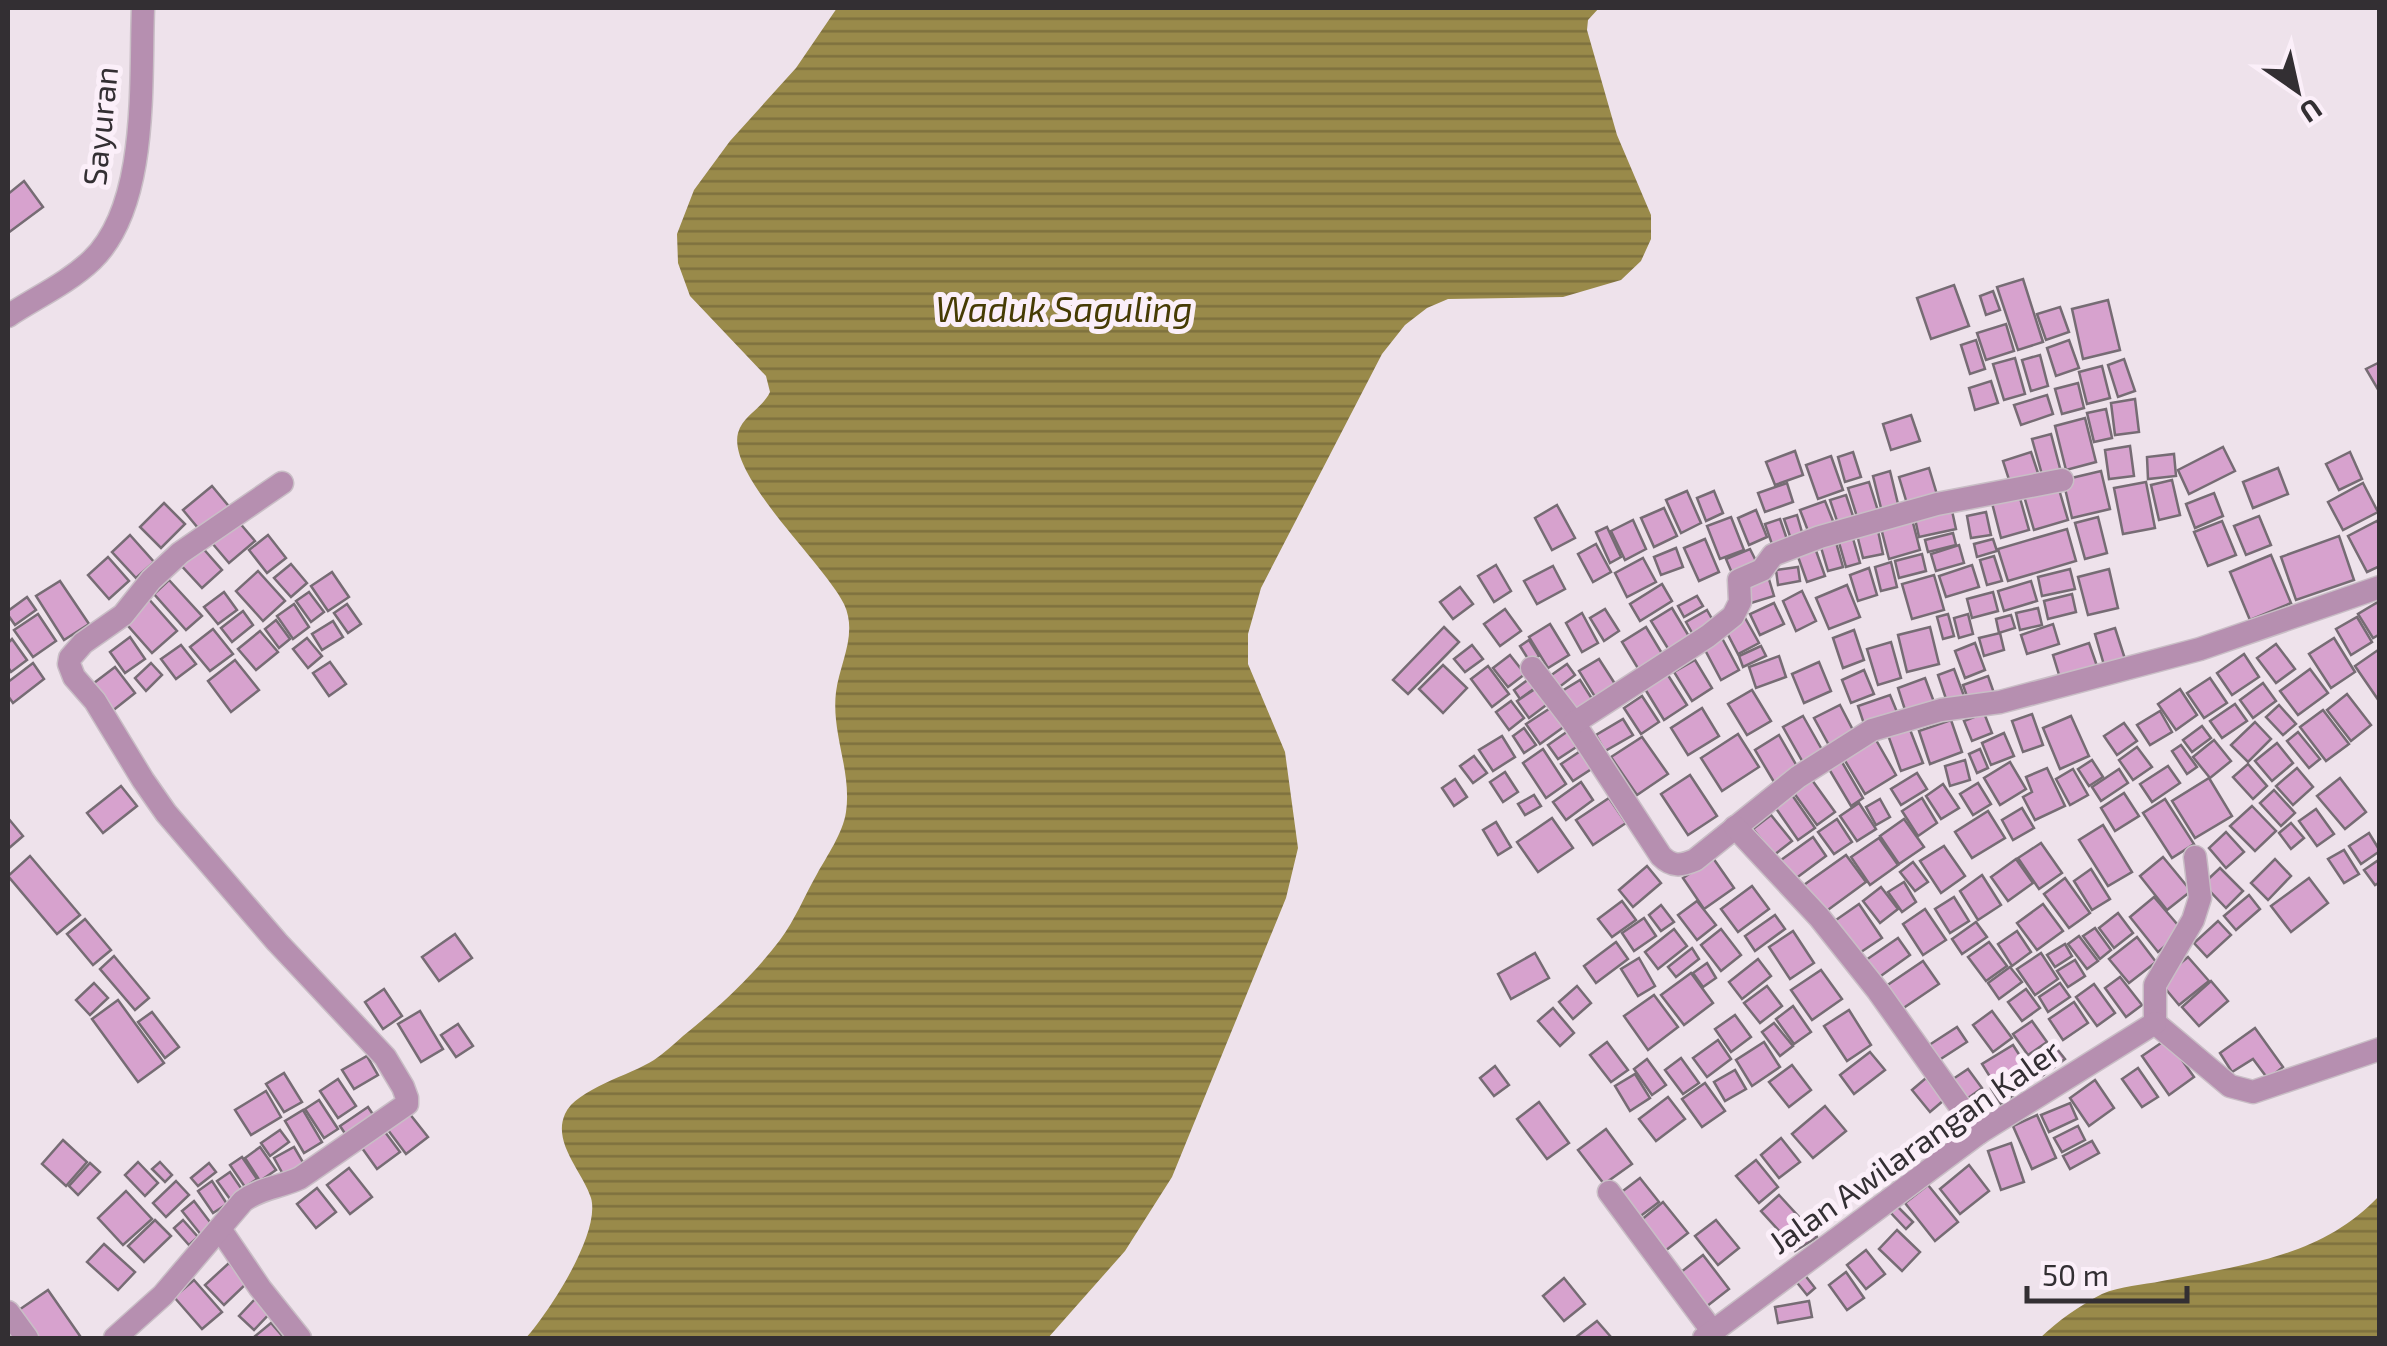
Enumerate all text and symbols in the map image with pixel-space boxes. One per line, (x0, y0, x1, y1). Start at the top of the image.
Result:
north arrow (2247, 40, 2347, 140)
street label: Sayuran (74, 64, 124, 187)
text: U (2294, 92, 2329, 131)
water label: Waduk Saguling (935, 287, 1193, 329)
street label: Jalan Awilarangan Kaler (1761, 1030, 2067, 1261)
scale bar (2027, 1241, 2187, 1303)
text: 50 m (2042, 1256, 2109, 1292)

